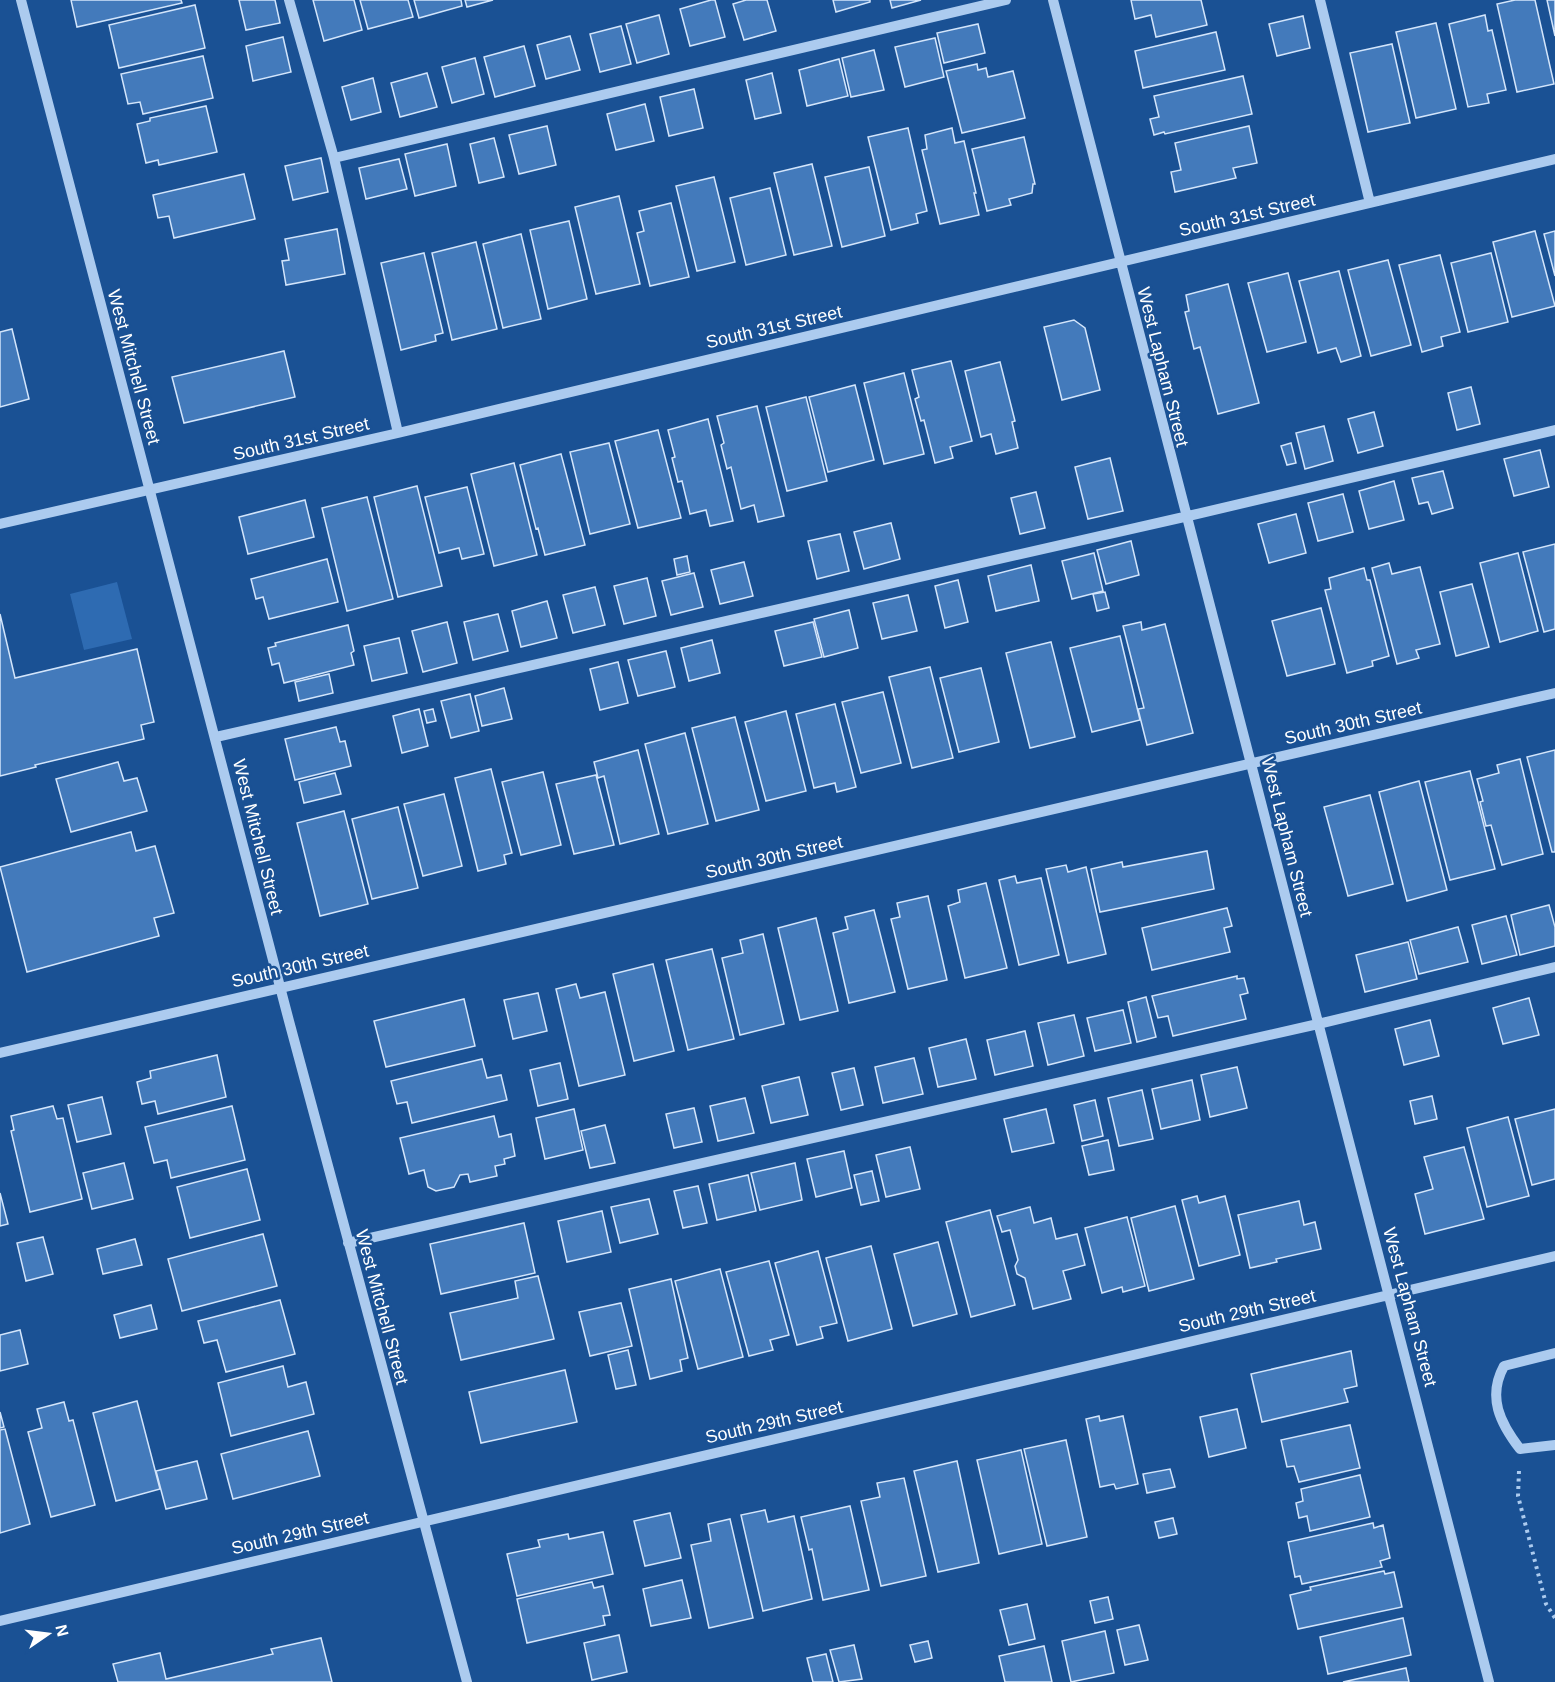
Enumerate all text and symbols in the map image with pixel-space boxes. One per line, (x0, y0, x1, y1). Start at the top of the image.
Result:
street label: South 31st Street (1177, 190, 1317, 240)
street label: West Lapham Street (1133, 285, 1193, 449)
street label: West Mitchell Street (104, 287, 164, 447)
street label: South 31st Street (704, 302, 844, 352)
street label: South 31st Street (231, 414, 371, 464)
street label: South 30th Street (1282, 697, 1424, 749)
street label: West Lapham Street (1257, 755, 1317, 919)
street label: West Mitchell Street (229, 757, 287, 917)
street label: South 30th Street (703, 831, 845, 883)
street label: South 30th Street (229, 940, 371, 992)
street label: West Lapham Street (1379, 1225, 1441, 1389)
street label: West Mitchell Street (352, 1227, 412, 1387)
street label: South 29th Street (1176, 1285, 1318, 1337)
street label: South 29th Street (703, 1396, 845, 1448)
street label: South 29th Street (229, 1507, 371, 1559)
north arrow (18, 1604, 78, 1664)
text: N (52, 1623, 72, 1638)

